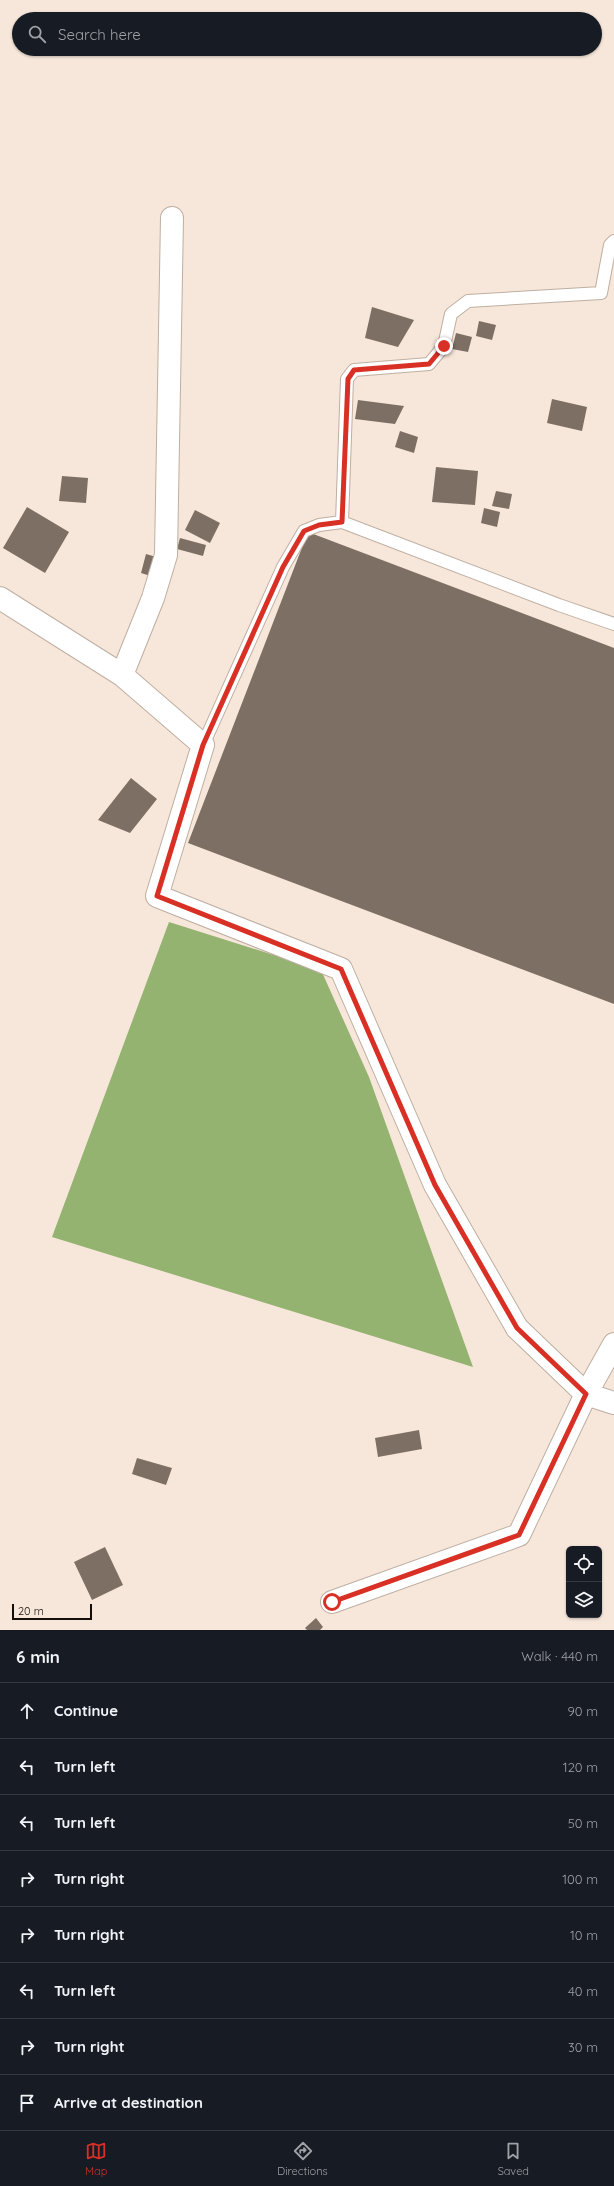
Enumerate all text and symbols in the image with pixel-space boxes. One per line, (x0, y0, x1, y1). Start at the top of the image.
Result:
search box (12, 12, 602, 56)
icon: search (26, 23, 48, 45)
text: Search here (58, 25, 141, 44)
route end (435, 337, 453, 355)
map controls (566, 1546, 602, 1618)
button: locate (566, 1546, 602, 1582)
button: layers (566, 1582, 602, 1618)
route start (323, 1593, 341, 1611)
scale bar (12, 1602, 92, 1621)
text: 20 m (18, 1604, 44, 1618)
text: 6 min (16, 1646, 60, 1667)
text: Walk · 440 m (521, 1648, 598, 1664)
icon: ahead (16, 1700, 38, 1722)
text: Continue (54, 1701, 118, 1720)
text: 90 m (568, 1703, 598, 1719)
icon: left (16, 1756, 38, 1778)
text: Turn left (54, 1757, 116, 1776)
text: 120 m (563, 1759, 598, 1775)
icon: left (16, 1812, 38, 1834)
text: Turn left (54, 1813, 116, 1832)
text: 50 m (568, 1815, 598, 1831)
icon: right (16, 1868, 38, 1890)
text: Turn right (54, 1869, 125, 1888)
text: 100 m (562, 1871, 598, 1887)
icon: right (16, 1924, 38, 1946)
text: Turn right (54, 1925, 125, 1944)
text: 10 m (570, 1927, 598, 1943)
icon: left (16, 1980, 38, 2002)
text: Turn left (54, 1981, 116, 2000)
text: 40 m (568, 1983, 598, 1999)
icon: right (16, 2036, 38, 2058)
text: Turn right (54, 2037, 125, 2056)
text: 30 m (568, 2039, 598, 2055)
icon: arrive (16, 2092, 38, 2114)
text: Arrive at destination (54, 2093, 203, 2112)
tab: Map (85, 2140, 107, 2178)
tab: Directions (277, 2140, 328, 2178)
tab: Saved (498, 2140, 529, 2178)

